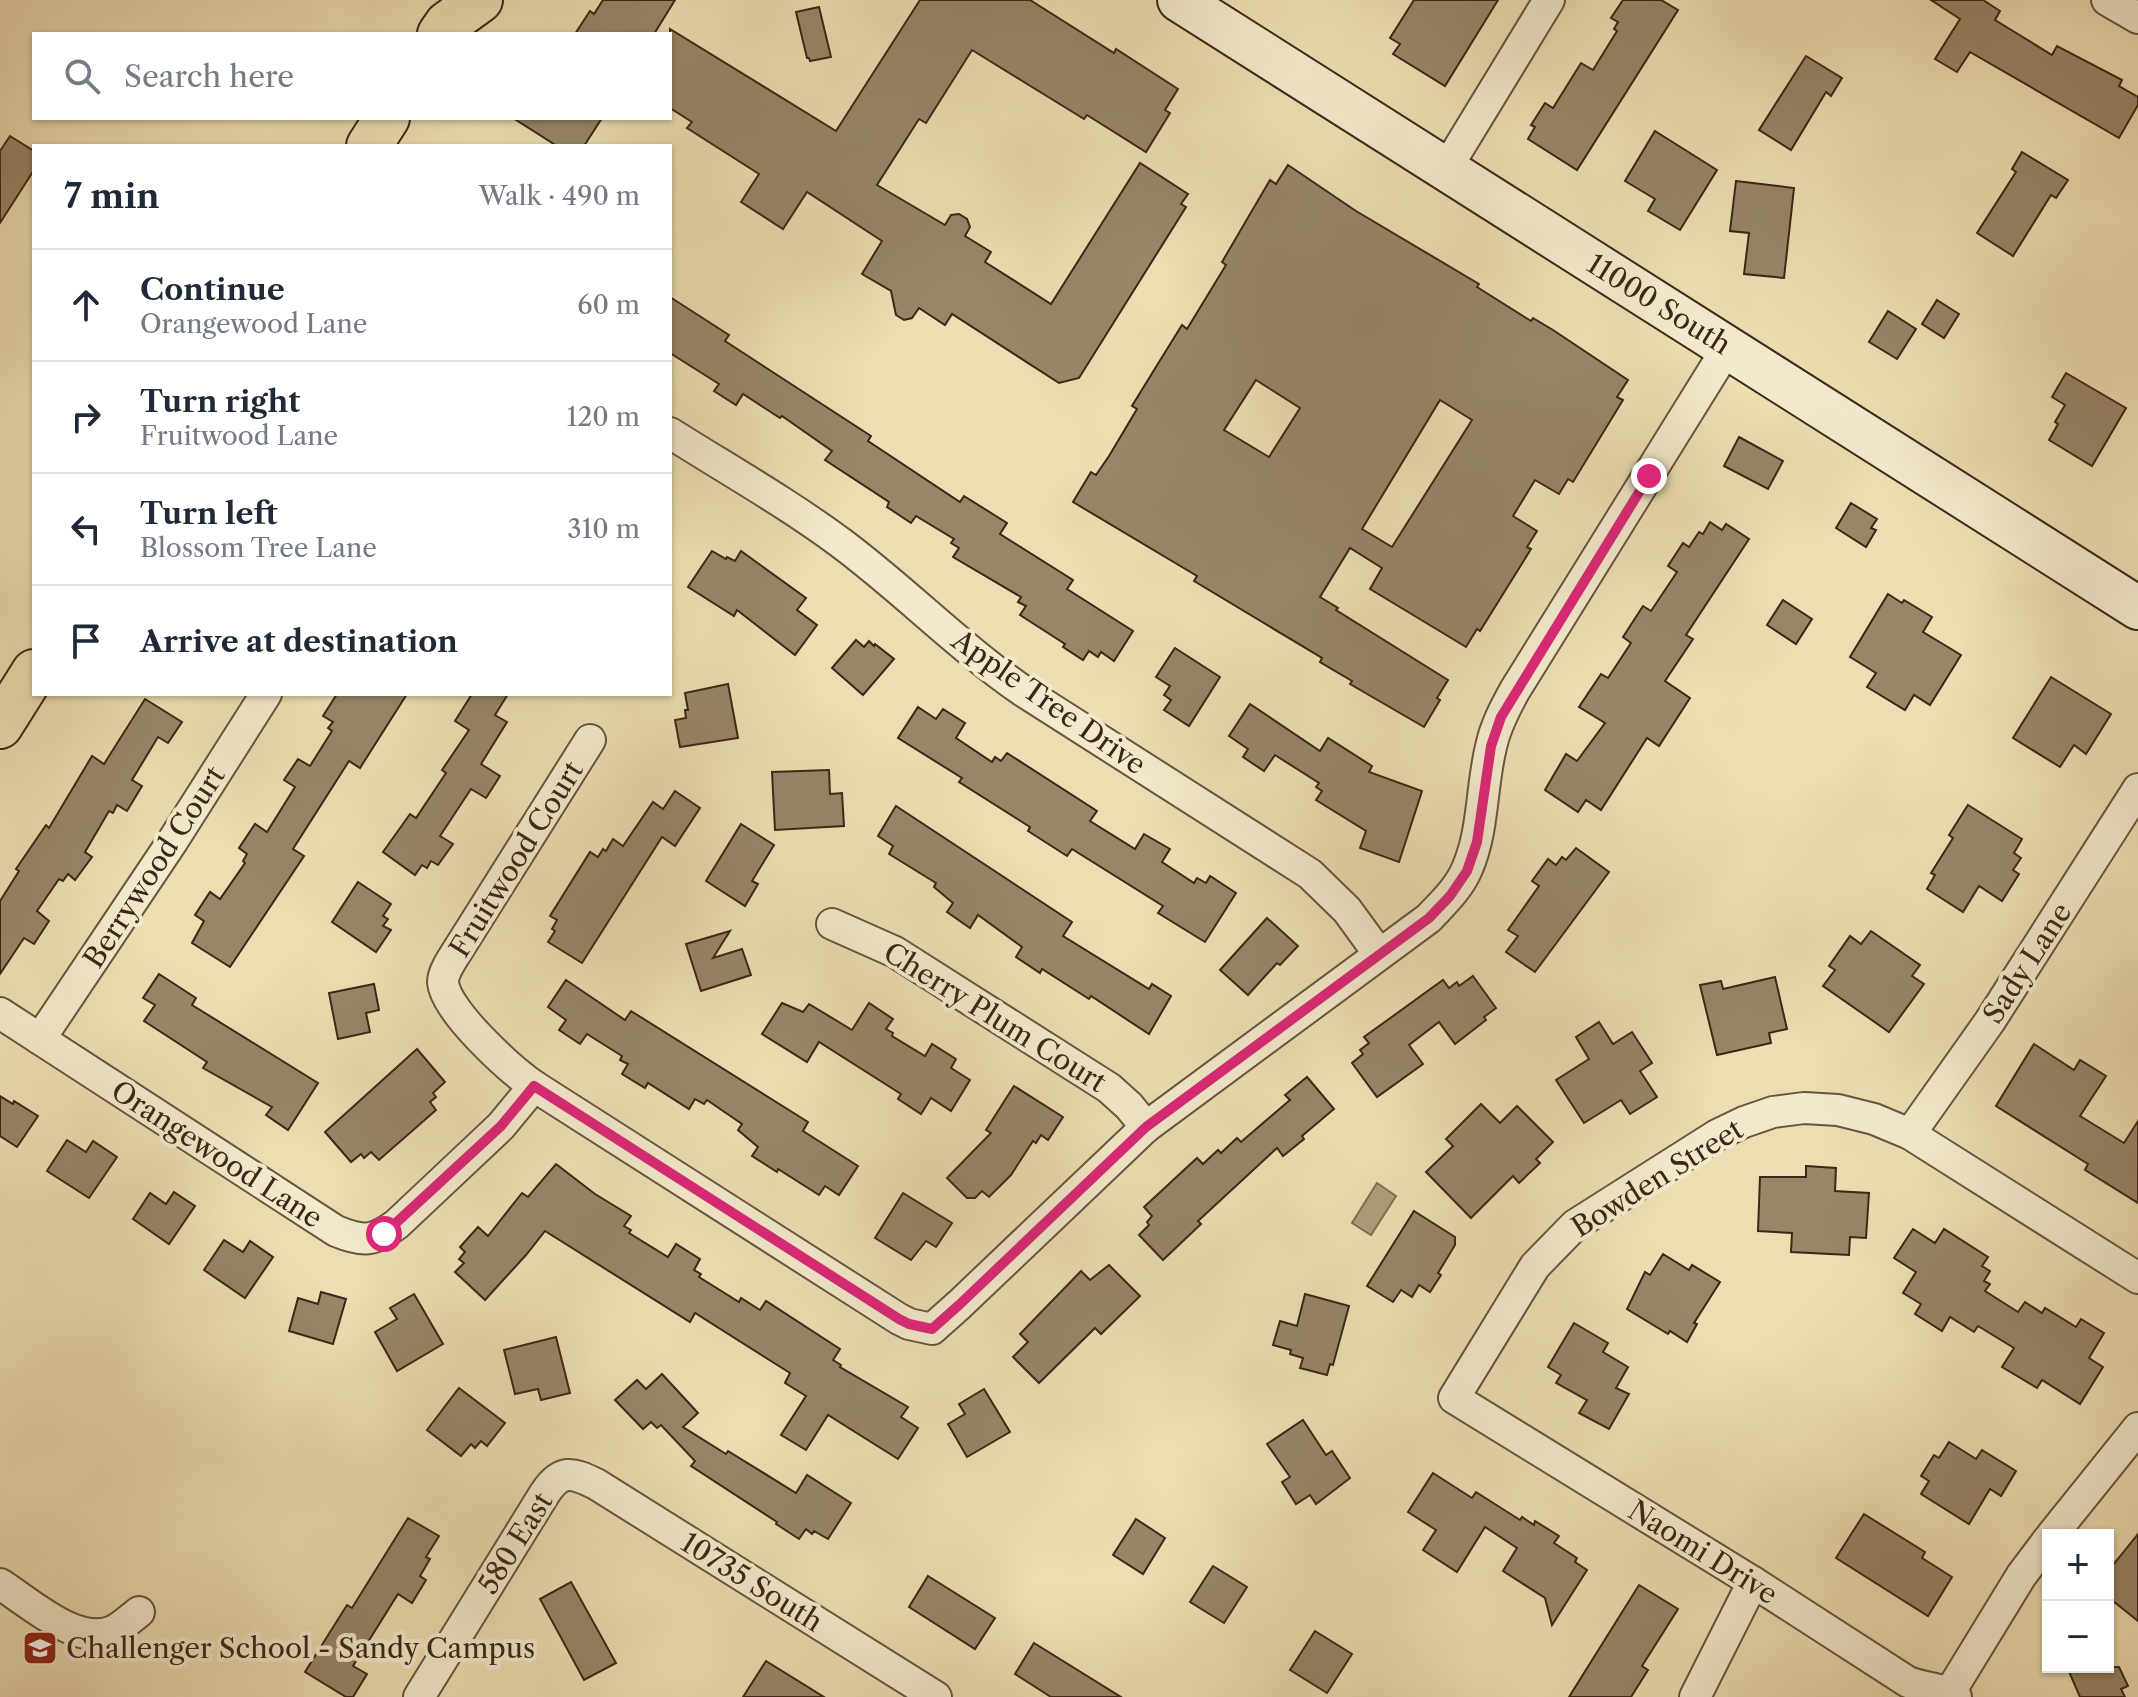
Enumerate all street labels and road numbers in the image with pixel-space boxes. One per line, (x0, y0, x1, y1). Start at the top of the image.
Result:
street label: 11000 South (1581, 246, 1737, 362)
street label: Apple Tree Drive (945, 622, 1152, 781)
street label: Fruitwood Court (442, 755, 590, 963)
street label: Berrywood Court (76, 760, 232, 974)
street label: Sady Lane (1976, 896, 2078, 1030)
street label: Cherry Plum Court (878, 935, 1113, 1099)
street label: Orangewood Lane (105, 1073, 329, 1235)
street label: Bowden Street (1565, 1112, 1749, 1244)
street label: 580 East (471, 1486, 559, 1600)
street label: Naomi Drive (1622, 1493, 1784, 1611)
street label: 10735 South (675, 1525, 829, 1639)

